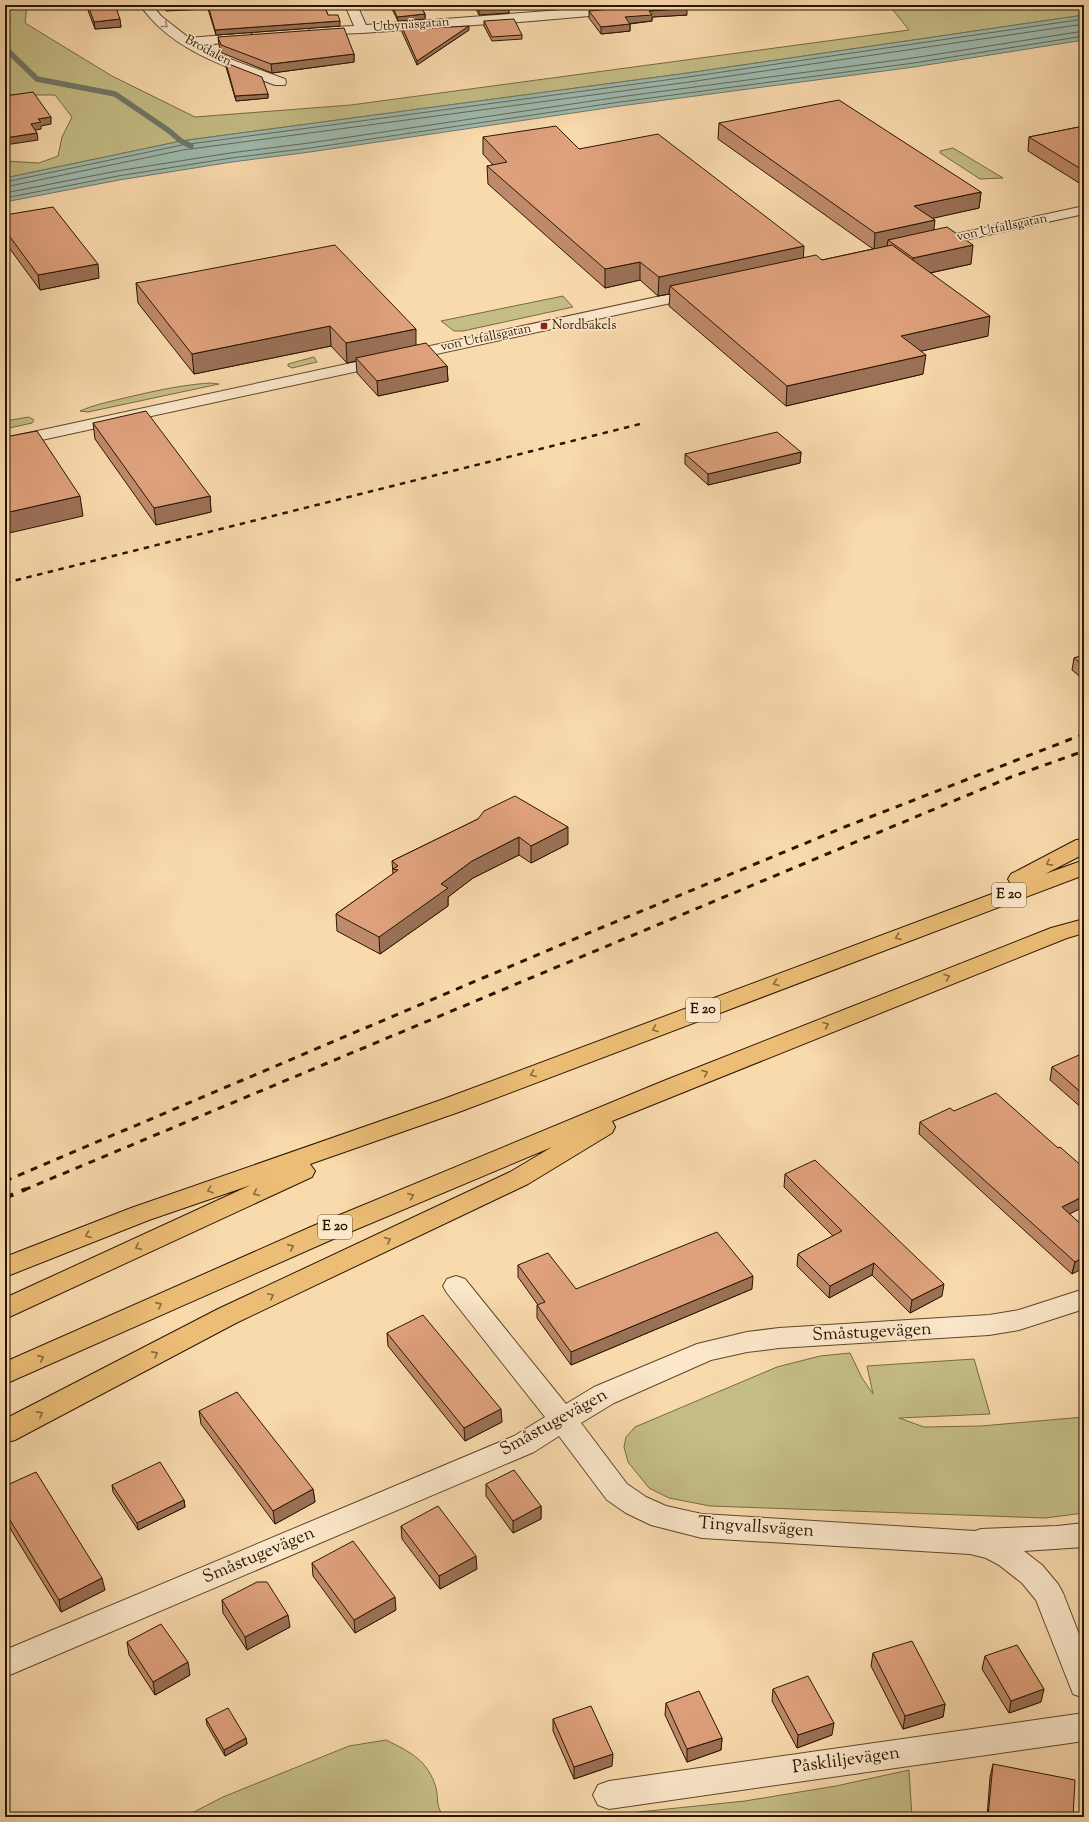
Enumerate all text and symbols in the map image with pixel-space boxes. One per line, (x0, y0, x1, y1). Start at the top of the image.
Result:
street label: Utbynäsgatan (372, 13, 450, 37)
one-way arrow (160, 21, 168, 28)
street label: Brodalen (181, 31, 235, 71)
street label: von Utfallsgatan (955, 210, 1049, 246)
place label: Nordbakels (552, 317, 616, 335)
street label: von Utfallsgatan (439, 320, 533, 356)
marker: Nordbakels (539, 321, 549, 331)
one-way arrow (1046, 859, 1054, 866)
road number: E 20 (992, 883, 1026, 907)
one-way arrow (895, 932, 902, 940)
one-way arrow (943, 974, 950, 982)
one-way arrow (773, 978, 780, 986)
road number: E 20 (686, 998, 720, 1022)
one-way arrow (822, 1022, 829, 1030)
one-way arrow (651, 1024, 658, 1032)
one-way arrow (530, 1070, 537, 1078)
one-way arrow (702, 1070, 709, 1078)
one-way arrow (207, 1185, 214, 1194)
one-way arrow (253, 1188, 260, 1196)
one-way arrow (406, 1193, 414, 1201)
road number: E 20 (318, 1215, 352, 1239)
one-way arrow (84, 1230, 91, 1238)
one-way arrow (384, 1237, 392, 1245)
one-way arrow (135, 1242, 143, 1250)
one-way arrow (287, 1244, 294, 1252)
one-way arrow (267, 1293, 274, 1301)
one-way arrow (155, 1302, 163, 1310)
street label: Småstugevägen (812, 1317, 933, 1349)
one-way arrow (151, 1351, 158, 1359)
one-way arrow (36, 1355, 44, 1363)
street label: Småstugevägen (495, 1382, 613, 1463)
one-way arrow (35, 1411, 43, 1419)
street label: Tingvallsvägen (697, 1511, 815, 1545)
street label: Småstugevägen (199, 1521, 319, 1591)
street label: Påskliljevägen (791, 1741, 902, 1781)

